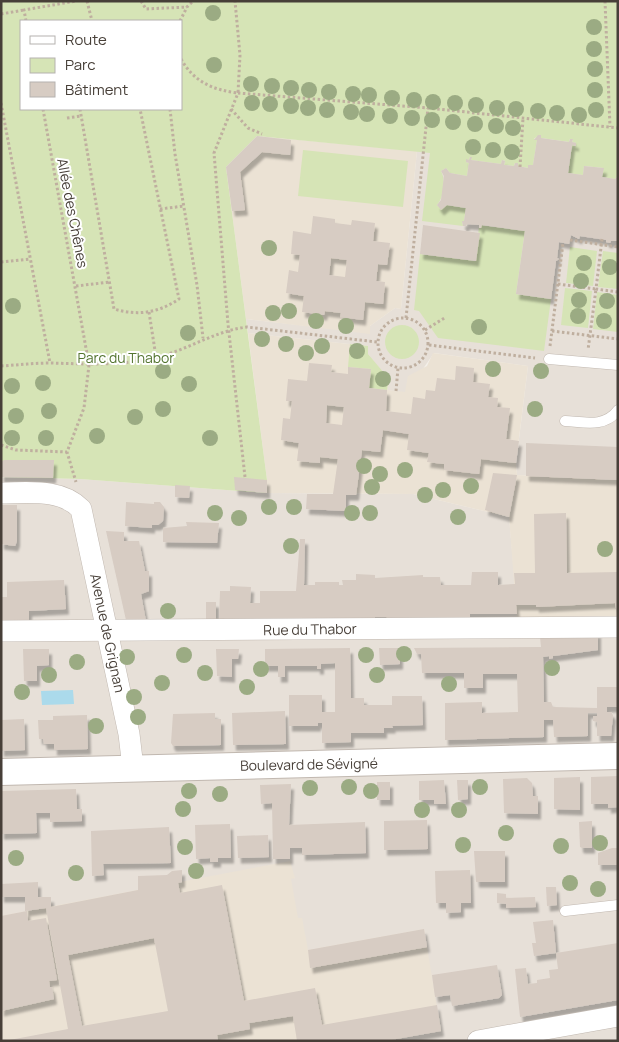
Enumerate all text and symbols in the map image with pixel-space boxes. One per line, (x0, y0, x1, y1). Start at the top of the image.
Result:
legend (20, 20, 182, 110)
text: Route (65, 29, 107, 50)
text: Parc (65, 54, 96, 75)
text: Bâtiment (65, 79, 128, 100)
street label: Allée des Chênes (53, 157, 93, 269)
park label: Parc du Thabor (78, 348, 174, 367)
street label: Avenue de Grignan (86, 572, 130, 694)
street label: Rue du Thabor (263, 619, 357, 639)
street label: Boulevard de Sévigné (240, 753, 378, 775)

